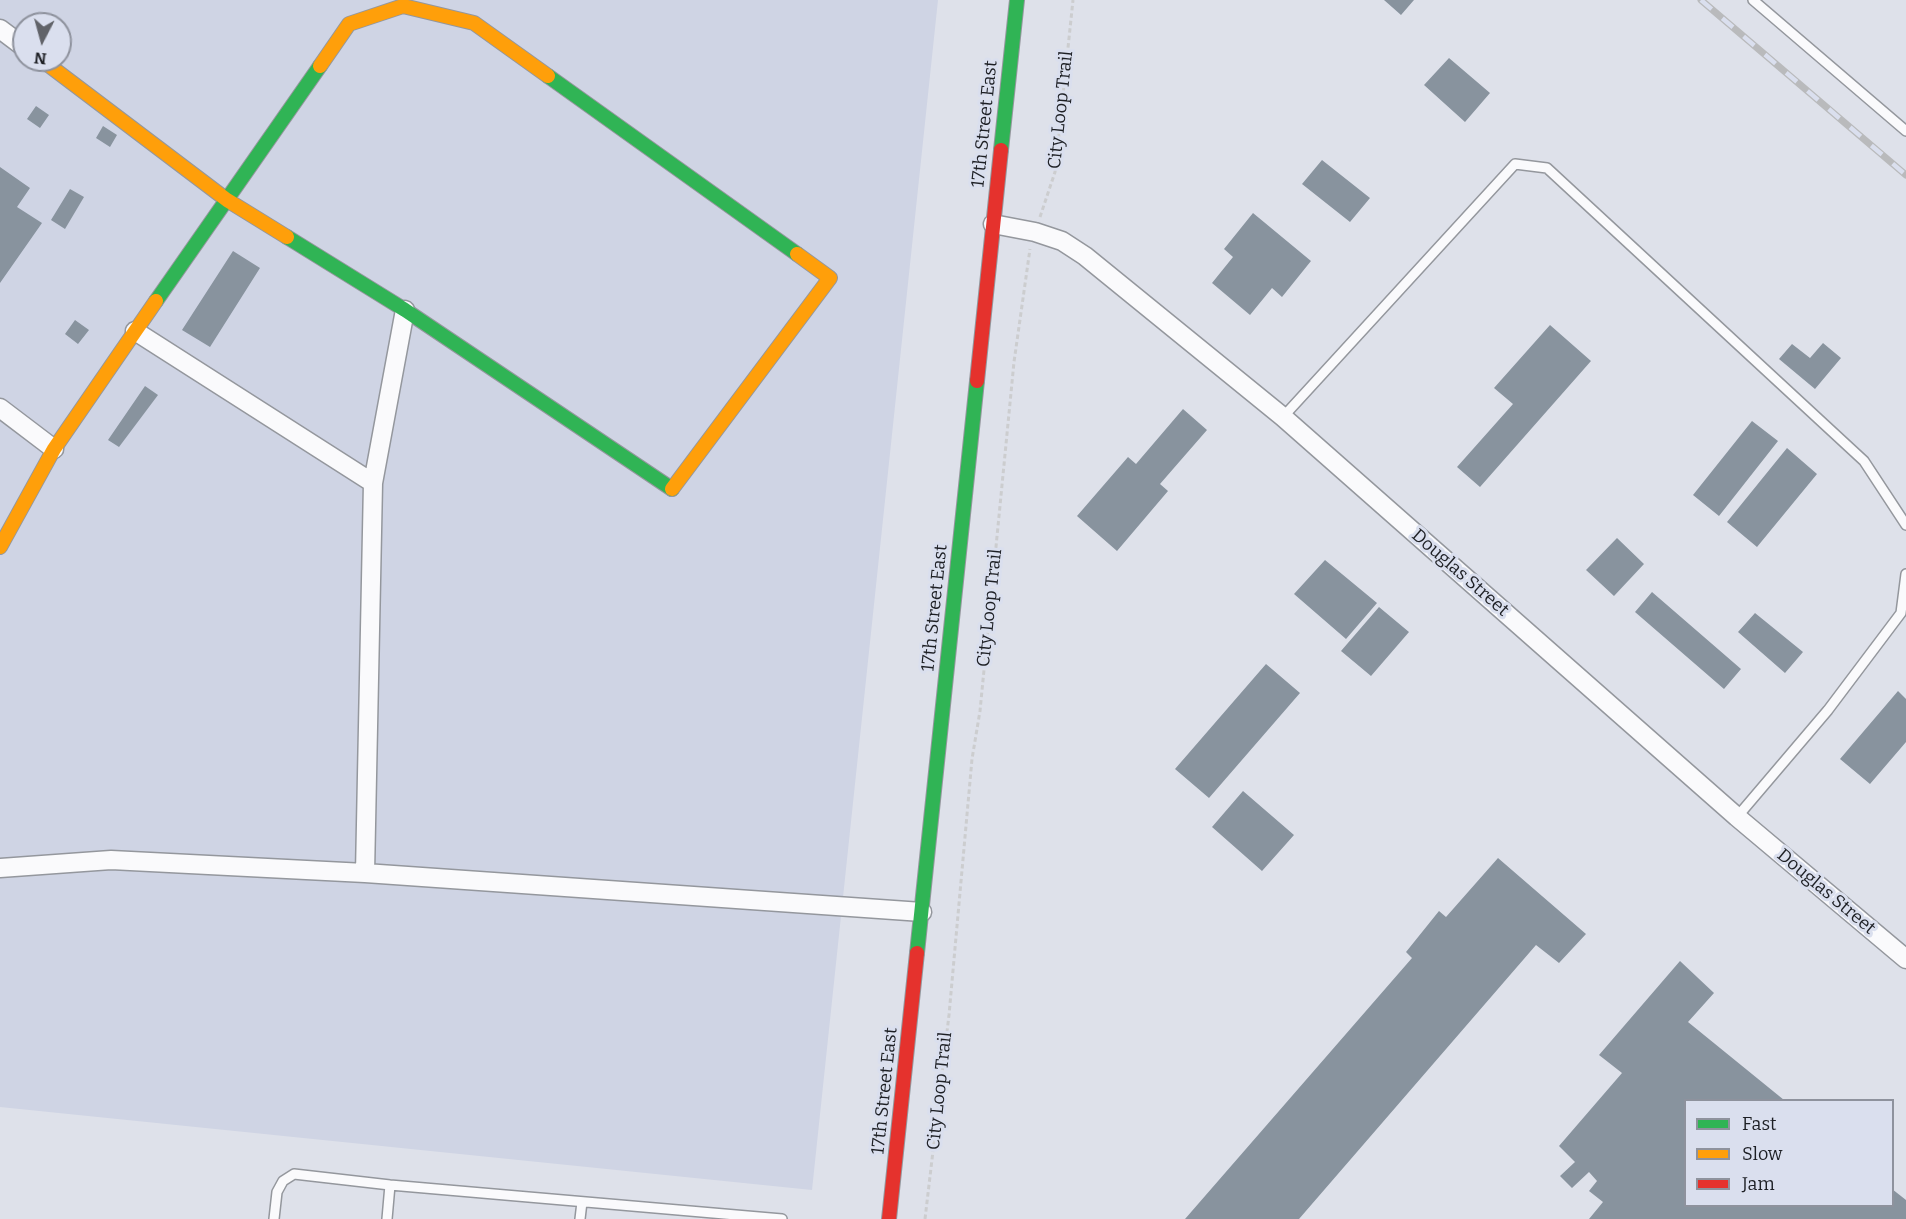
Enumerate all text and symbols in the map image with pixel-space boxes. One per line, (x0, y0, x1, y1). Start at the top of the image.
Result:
north arrow (12, 12, 72, 72)
text: N (33, 48, 47, 69)
street label: City Loop Trail (1044, 50, 1078, 170)
street label: 17th Street East (968, 59, 1002, 189)
street label: Douglas Street (1407, 525, 1513, 621)
street label: 17th Street East (918, 543, 952, 673)
street label: City Loop Trail (973, 548, 1007, 668)
street label: Douglas Street (1772, 845, 1880, 939)
street label: 17th Street East (868, 1026, 902, 1156)
street label: City Loop Trail (923, 1031, 957, 1151)
legend (1684, 1099, 1894, 1207)
text: Fast (1742, 1113, 1777, 1135)
text: Slow (1742, 1143, 1782, 1165)
text: Jam (1742, 1173, 1775, 1195)

